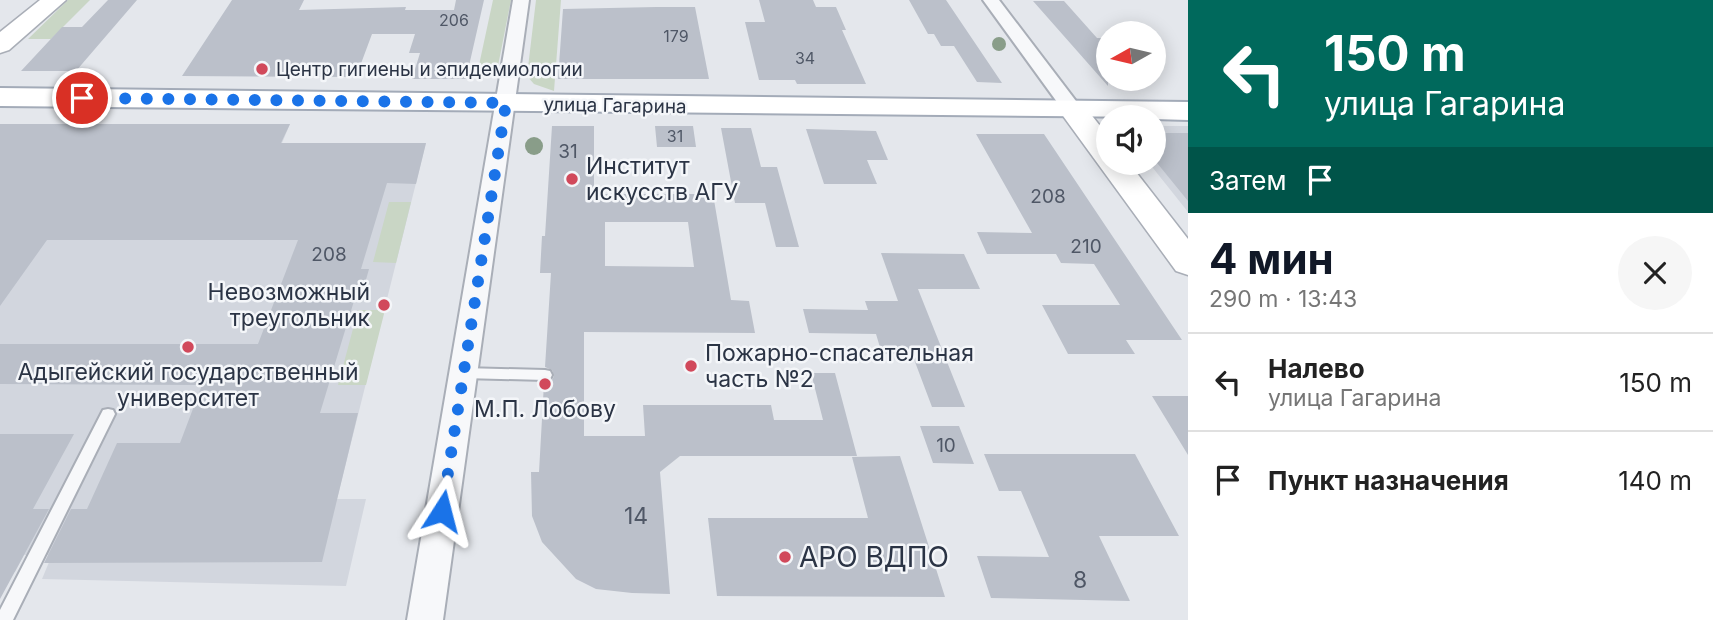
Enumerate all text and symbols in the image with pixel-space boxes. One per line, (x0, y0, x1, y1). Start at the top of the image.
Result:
house number: 206 (439, 10, 469, 30)
north arrow (1096, 21, 1166, 91)
map controls (1096, 21, 1166, 175)
text: 150 m (1324, 24, 1466, 83)
house number: 179 (663, 26, 689, 46)
icon: left (1209, 28, 1300, 119)
house number: 34 (795, 48, 815, 68)
place label: Центр гигиены и эпидемиологии (276, 58, 583, 81)
marker: Центр гигиены и эпидемиологии (254, 61, 270, 77)
pin (52, 68, 112, 128)
icon: arrive (63, 79, 101, 117)
text: улица Гагарина (1324, 84, 1565, 123)
street label: улица Гагарина (543, 93, 687, 118)
button: sound (1096, 105, 1166, 175)
house number: 31 (667, 126, 683, 146)
house number: 31 (558, 140, 578, 163)
place label: Институт искусств АГУ (586, 152, 738, 206)
icon: arrive (1301, 161, 1339, 199)
text: Затем (1209, 165, 1287, 196)
marker: Институт искусств АГУ (564, 171, 580, 187)
house number: 208 (1030, 185, 1066, 208)
text: 4 мин (1209, 233, 1334, 284)
house number: 210 (1070, 235, 1102, 258)
button: close (1618, 236, 1692, 310)
house number: 208 (311, 243, 347, 266)
place label: Невозможный треугольник (208, 278, 371, 332)
text: 290 m · 13:43 (1209, 285, 1357, 313)
marker: Невозможный треугольник (376, 297, 392, 313)
marker: Адыгейский государственный университет (180, 339, 196, 355)
place label: Пожарно-спасательная часть №2 (705, 339, 974, 393)
text: Налево (1268, 353, 1365, 384)
place label: Адыгейский государственный университет (18, 358, 358, 412)
marker: Пожарно-спасательная часть №2 (683, 358, 699, 374)
icon: left (1209, 363, 1247, 401)
text: 150 m (1619, 367, 1692, 398)
marker: М.П. Лобову (537, 376, 553, 392)
text: улица Гагарина (1268, 384, 1442, 412)
place label: М.П. Лобову (474, 395, 616, 423)
house number: 10 (936, 434, 956, 457)
icon: arrive (1209, 461, 1247, 499)
text: Пункт назначения (1268, 465, 1509, 496)
text: 140 m (1618, 465, 1692, 496)
position arrow (405, 474, 479, 548)
house number: 14 (624, 502, 648, 530)
place label: АРО ВДПО (799, 540, 949, 574)
marker: АРО ВДПО (777, 549, 793, 565)
house number: 8 (1073, 566, 1087, 594)

